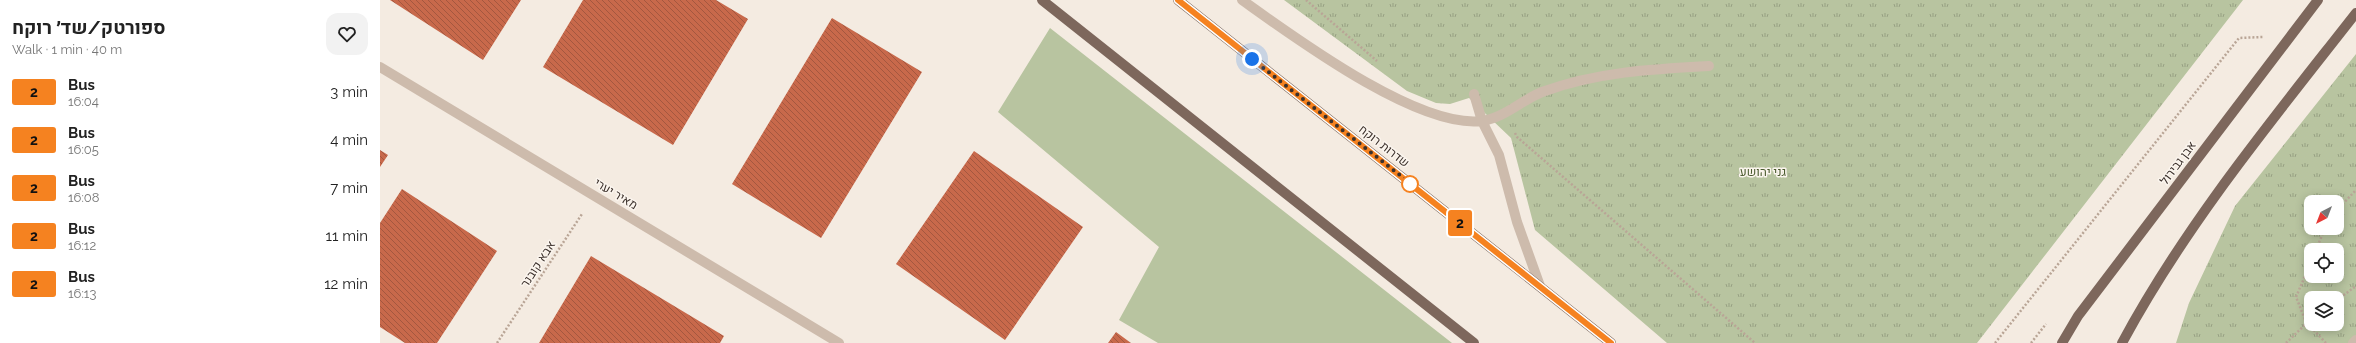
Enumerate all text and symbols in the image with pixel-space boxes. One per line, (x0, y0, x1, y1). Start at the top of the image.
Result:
button: heart (326, 13, 368, 55)
text: ספורטק/שד׳ רוקח (12, 16, 166, 38)
text: Walk · 1 min · 40 m (12, 42, 122, 57)
your location (1242, 49, 1262, 69)
text: Bus (68, 76, 95, 94)
text: 3 min (330, 83, 368, 101)
text: 2 (30, 84, 38, 100)
text: 16:04 (68, 94, 99, 109)
street label: שדרות רוקח (1356, 122, 1412, 170)
text: Bus (68, 124, 95, 142)
text: 4 min (330, 131, 368, 149)
text: 2 (30, 132, 38, 148)
street label: אבן גבירול (2157, 138, 2199, 187)
text: 16:05 (68, 142, 99, 157)
park label: גני יהושע (1740, 165, 1787, 179)
text: Bus (68, 172, 95, 190)
unlabelled marker (1401, 175, 1419, 193)
street label: מאיר יערי (592, 176, 640, 212)
text: 7 min (330, 179, 368, 197)
text: 2 (30, 180, 38, 196)
text: 16:08 (68, 190, 100, 205)
north arrow (2304, 195, 2344, 235)
map controls (2304, 195, 2344, 331)
line badge: 2 (1447, 210, 1473, 236)
text: 2 (1456, 215, 1464, 231)
text: Bus (68, 220, 95, 238)
text: 11 min (326, 227, 368, 245)
text: 2 (30, 228, 38, 244)
text: 16:12 (68, 238, 96, 253)
street label: אבא קובנר (518, 238, 558, 290)
button: locate (2304, 243, 2344, 283)
text: Bus (68, 268, 95, 286)
text: 12 min (324, 275, 368, 293)
text: 2 (30, 276, 38, 292)
text: 16:13 (68, 286, 96, 301)
button: layers (2304, 291, 2344, 331)

